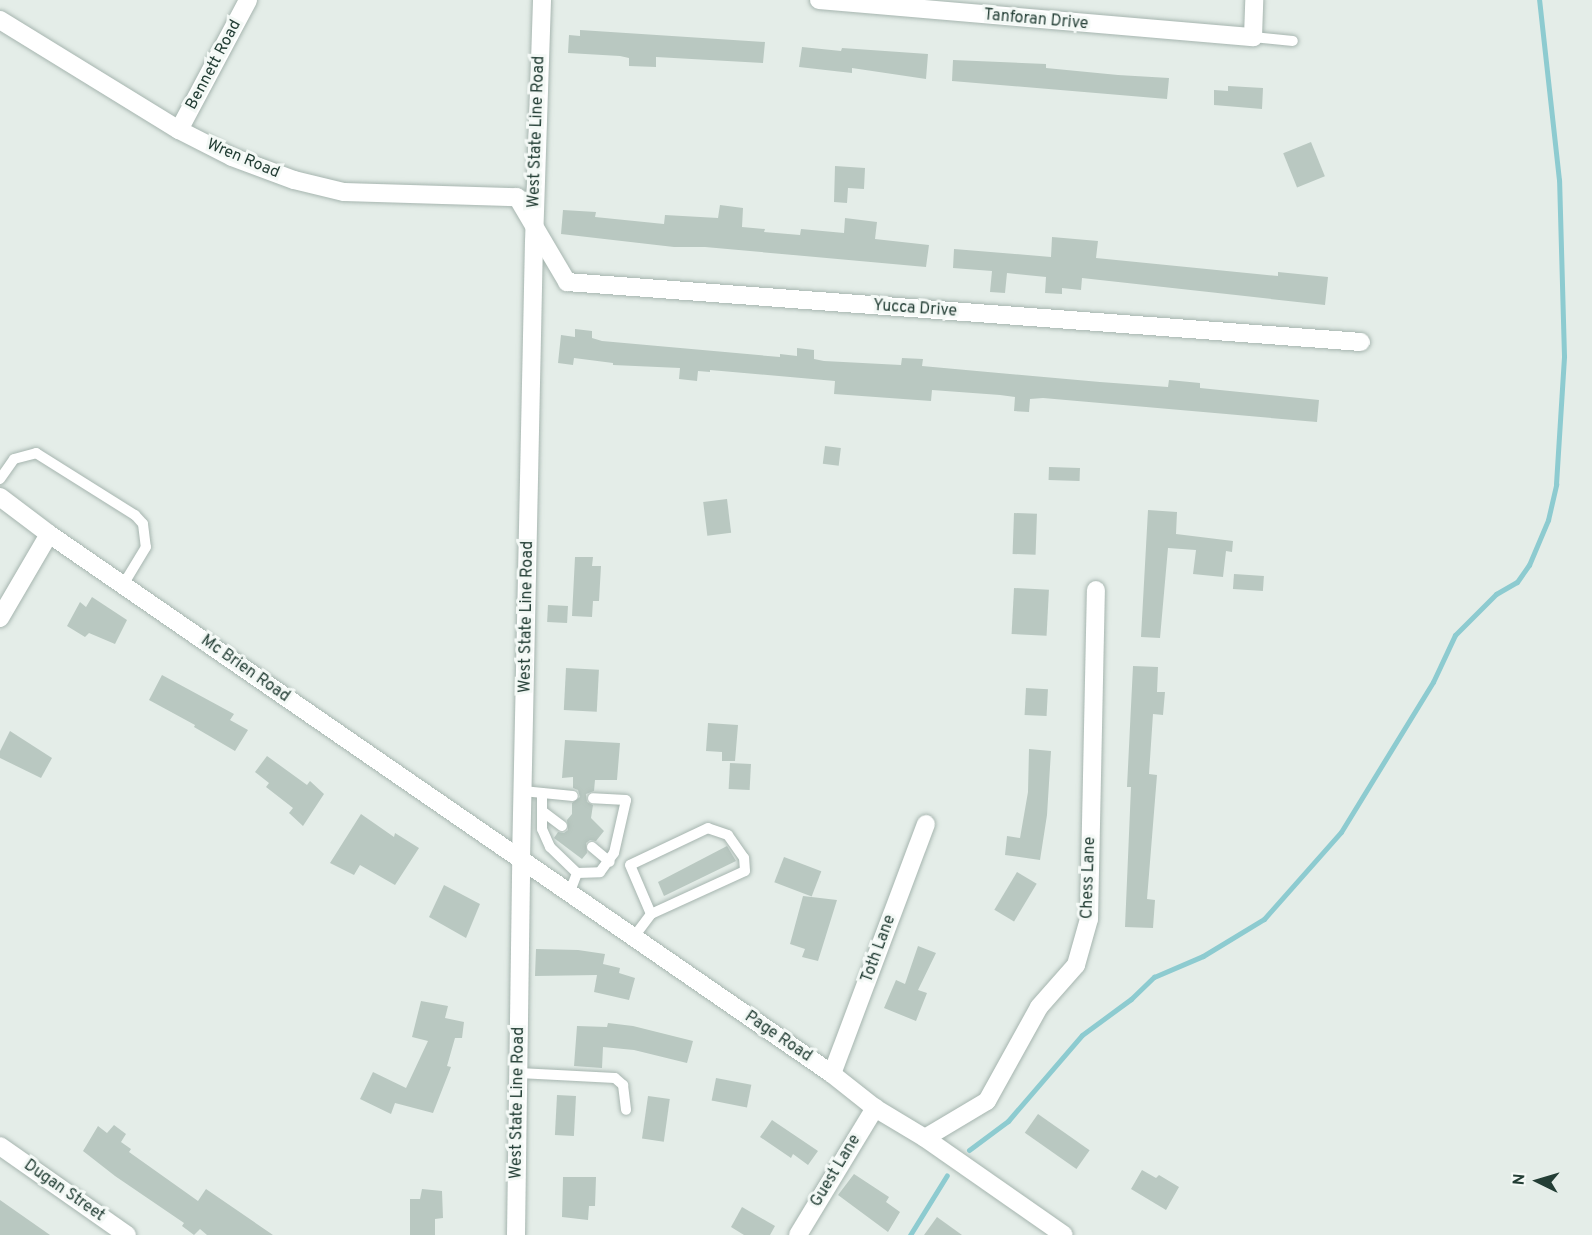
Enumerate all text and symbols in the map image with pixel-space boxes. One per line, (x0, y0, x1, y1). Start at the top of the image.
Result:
street label: Tanforan Drive (983, 6, 1089, 34)
street label: Bennett Road (182, 17, 246, 113)
street label: West State Line Road (525, 56, 549, 208)
street label: Wren Road (204, 135, 282, 183)
street label: Yucca Drive (872, 296, 958, 322)
street label: West State Line Road (516, 541, 538, 693)
street label: Mc Brien Road (197, 631, 293, 707)
street label: Chess Lane (1078, 837, 1100, 919)
street label: Toth Lane (858, 913, 900, 985)
street label: Page Road (741, 1008, 815, 1066)
street label: West State Line Road (507, 1027, 529, 1179)
street label: Guest Lane (807, 1131, 865, 1211)
north arrow (1508, 1151, 1568, 1211)
street label: Dugan Street (20, 1156, 108, 1226)
text: N (1510, 1173, 1531, 1186)

